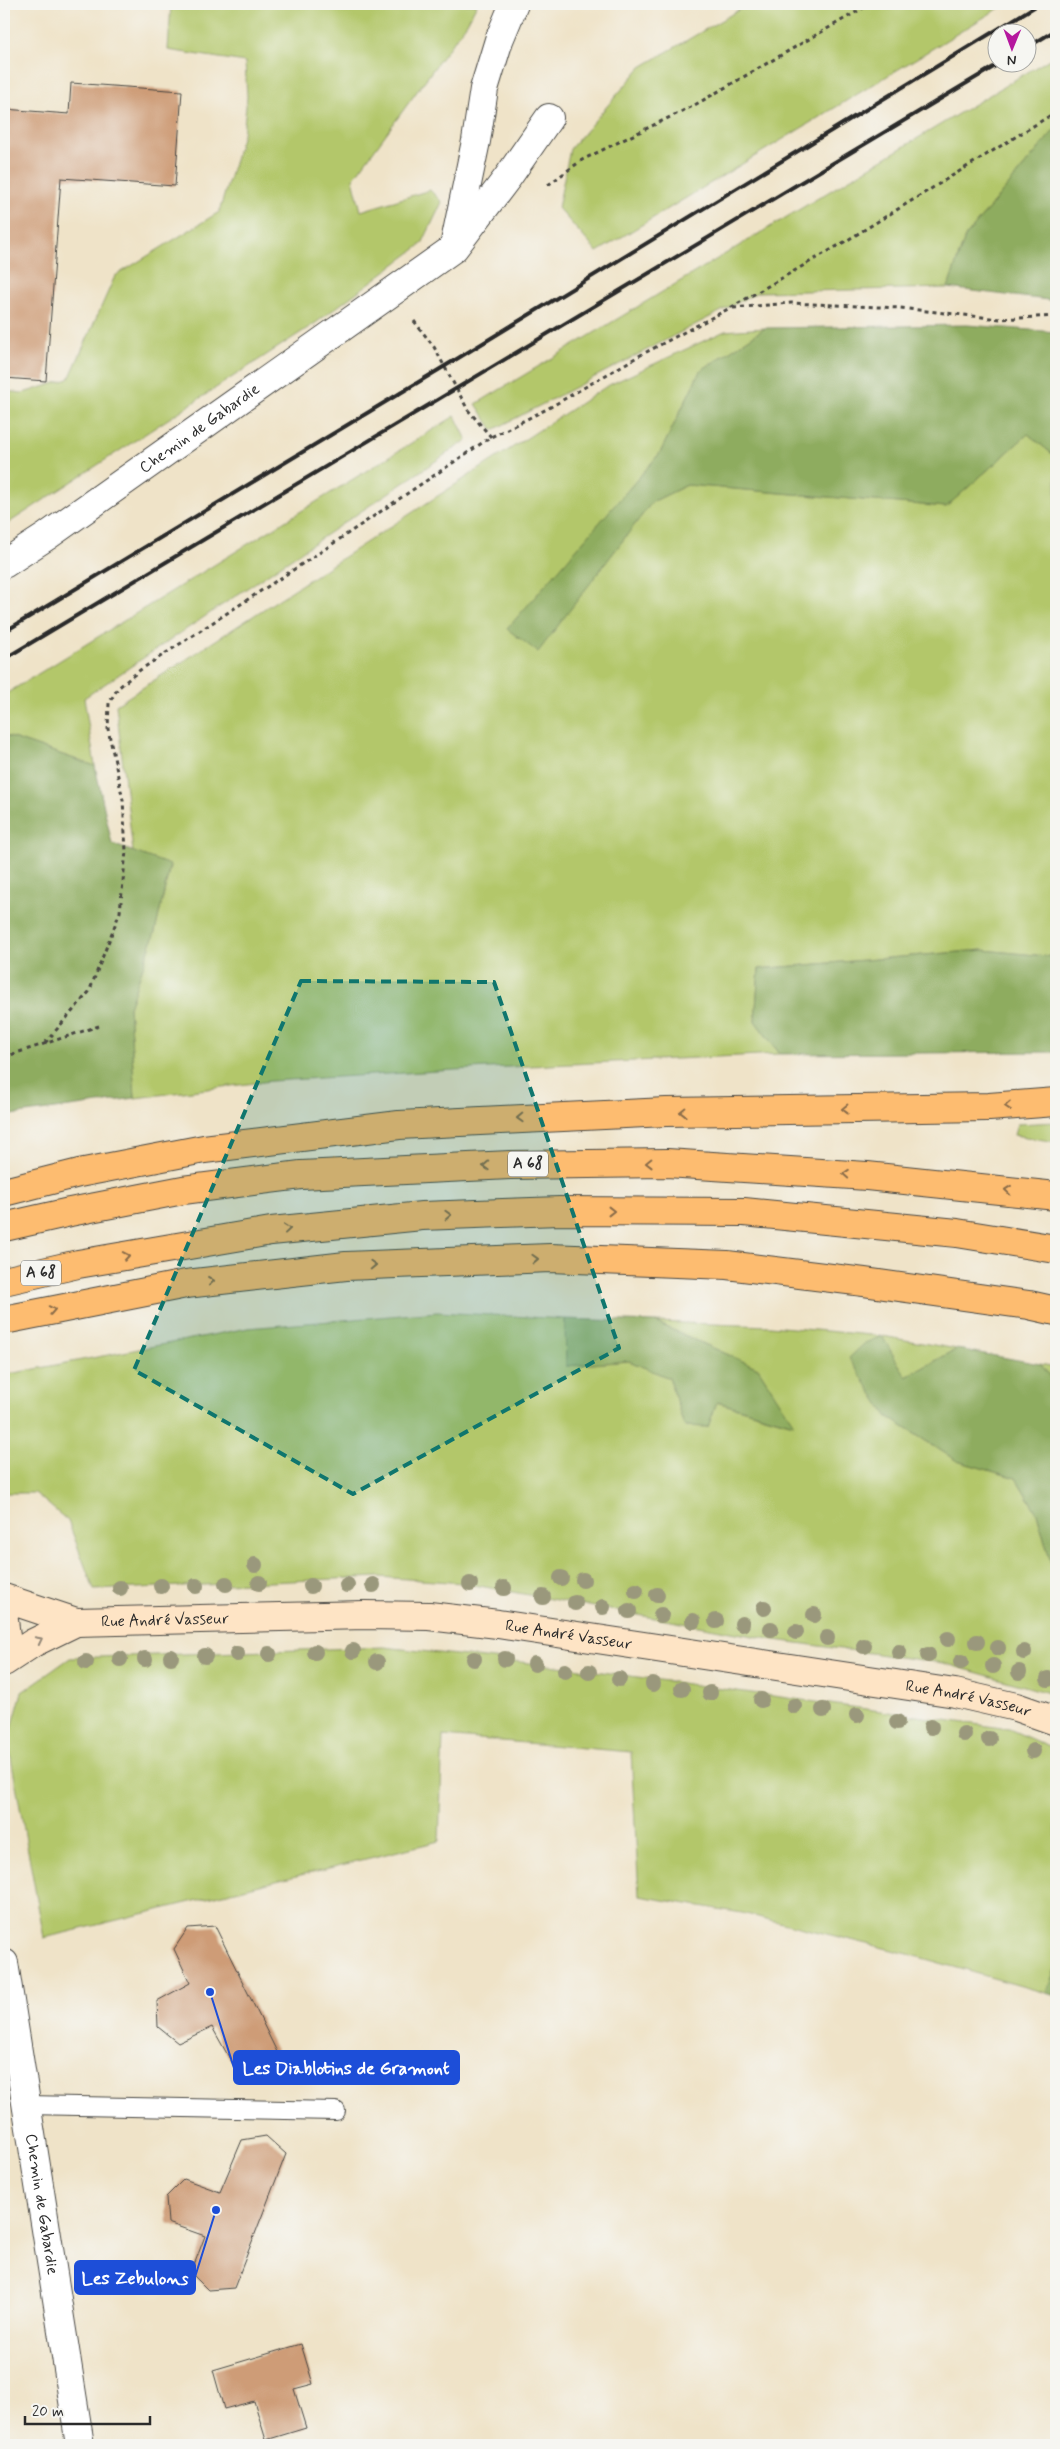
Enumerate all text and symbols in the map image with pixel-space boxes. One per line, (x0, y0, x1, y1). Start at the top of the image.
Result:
north arrow (988, 22, 1038, 72)
text: N (1007, 51, 1017, 69)
street label: Chemin de Gabardie (135, 378, 264, 478)
one-way arrow (1003, 1100, 1011, 1111)
one-way arrow (841, 1104, 849, 1115)
one-way arrow (678, 1107, 686, 1117)
one-way arrow (516, 1113, 524, 1124)
road number: A 68 (508, 1152, 548, 1176)
one-way arrow (645, 1158, 652, 1168)
one-way arrow (482, 1160, 490, 1171)
one-way arrow (842, 1169, 850, 1180)
one-way arrow (1003, 1185, 1011, 1196)
one-way arrow (608, 1206, 615, 1216)
one-way arrow (445, 1209, 453, 1220)
one-way arrow (283, 1224, 291, 1235)
one-way arrow (122, 1252, 131, 1262)
one-way arrow (532, 1253, 540, 1264)
road number: A 68 (21, 1260, 61, 1286)
one-way arrow (369, 1260, 377, 1271)
one-way arrow (208, 1276, 216, 1287)
one-way arrow (47, 1306, 56, 1316)
street label: Rue André Vasseur (101, 1608, 230, 1632)
street label: Rue André Vasseur (504, 1615, 634, 1655)
one-way arrow (33, 1636, 42, 1646)
street label: Rue André Vasseur (904, 1675, 1035, 1722)
callout: Les Diablotins de Gramont (234, 2051, 459, 2084)
text: Les Diablotins de Gramont (242, 2057, 450, 2081)
street label: Chemin de Gabardie (21, 2132, 63, 2276)
callout: Les Zebulons (75, 2261, 195, 2294)
text: Les Zebulons (82, 2267, 189, 2291)
scale bar (25, 2394, 150, 2426)
text: 20 m (32, 2402, 64, 2422)

